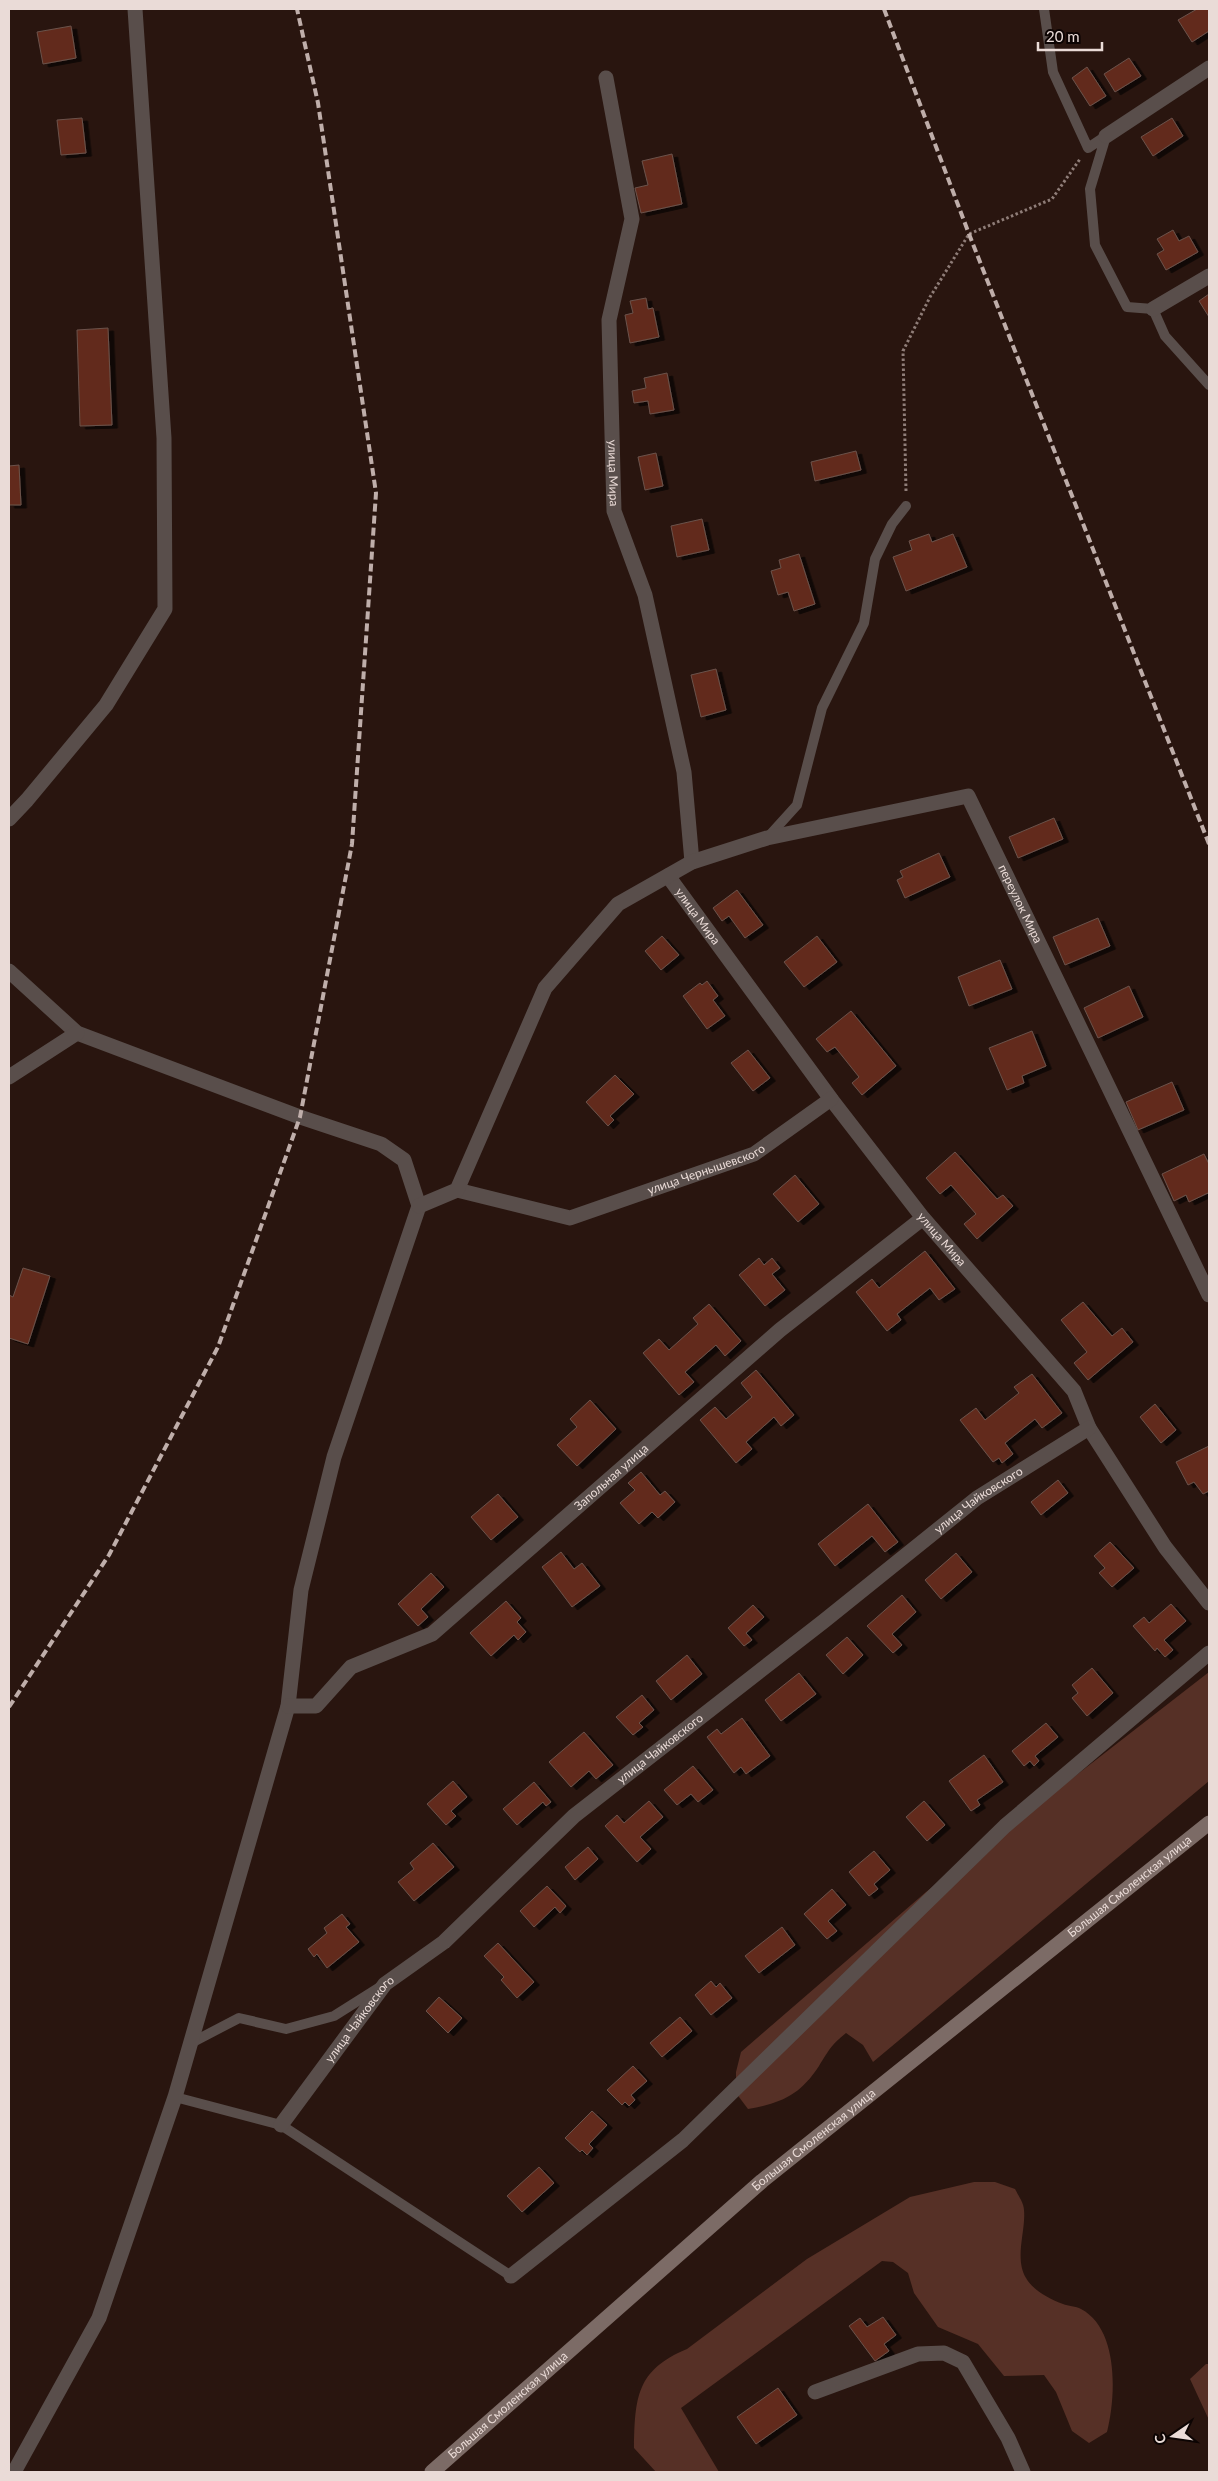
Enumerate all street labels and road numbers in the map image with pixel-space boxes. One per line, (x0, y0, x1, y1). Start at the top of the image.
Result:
street label: улица Мира (605, 440, 622, 506)
street label: переулок Мира (995, 862, 1046, 946)
street label: улица Мира (672, 885, 724, 947)
street label: улица Чернышевского (645, 1140, 768, 1198)
street label: улица Мира (914, 1209, 970, 1269)
street label: Запольная улица (571, 1441, 651, 1513)
street label: улица Чайковского (931, 1463, 1025, 1536)
street label: улица Чайковского (614, 1710, 706, 1787)
street label: Большая Смоленская улица (1064, 1832, 1194, 1940)
street label: улица Чайковского (322, 1972, 397, 2065)
street label: Большая Смоленская улица (748, 2085, 878, 2194)
street label: Большая Смоленская улица (444, 2348, 570, 2462)

